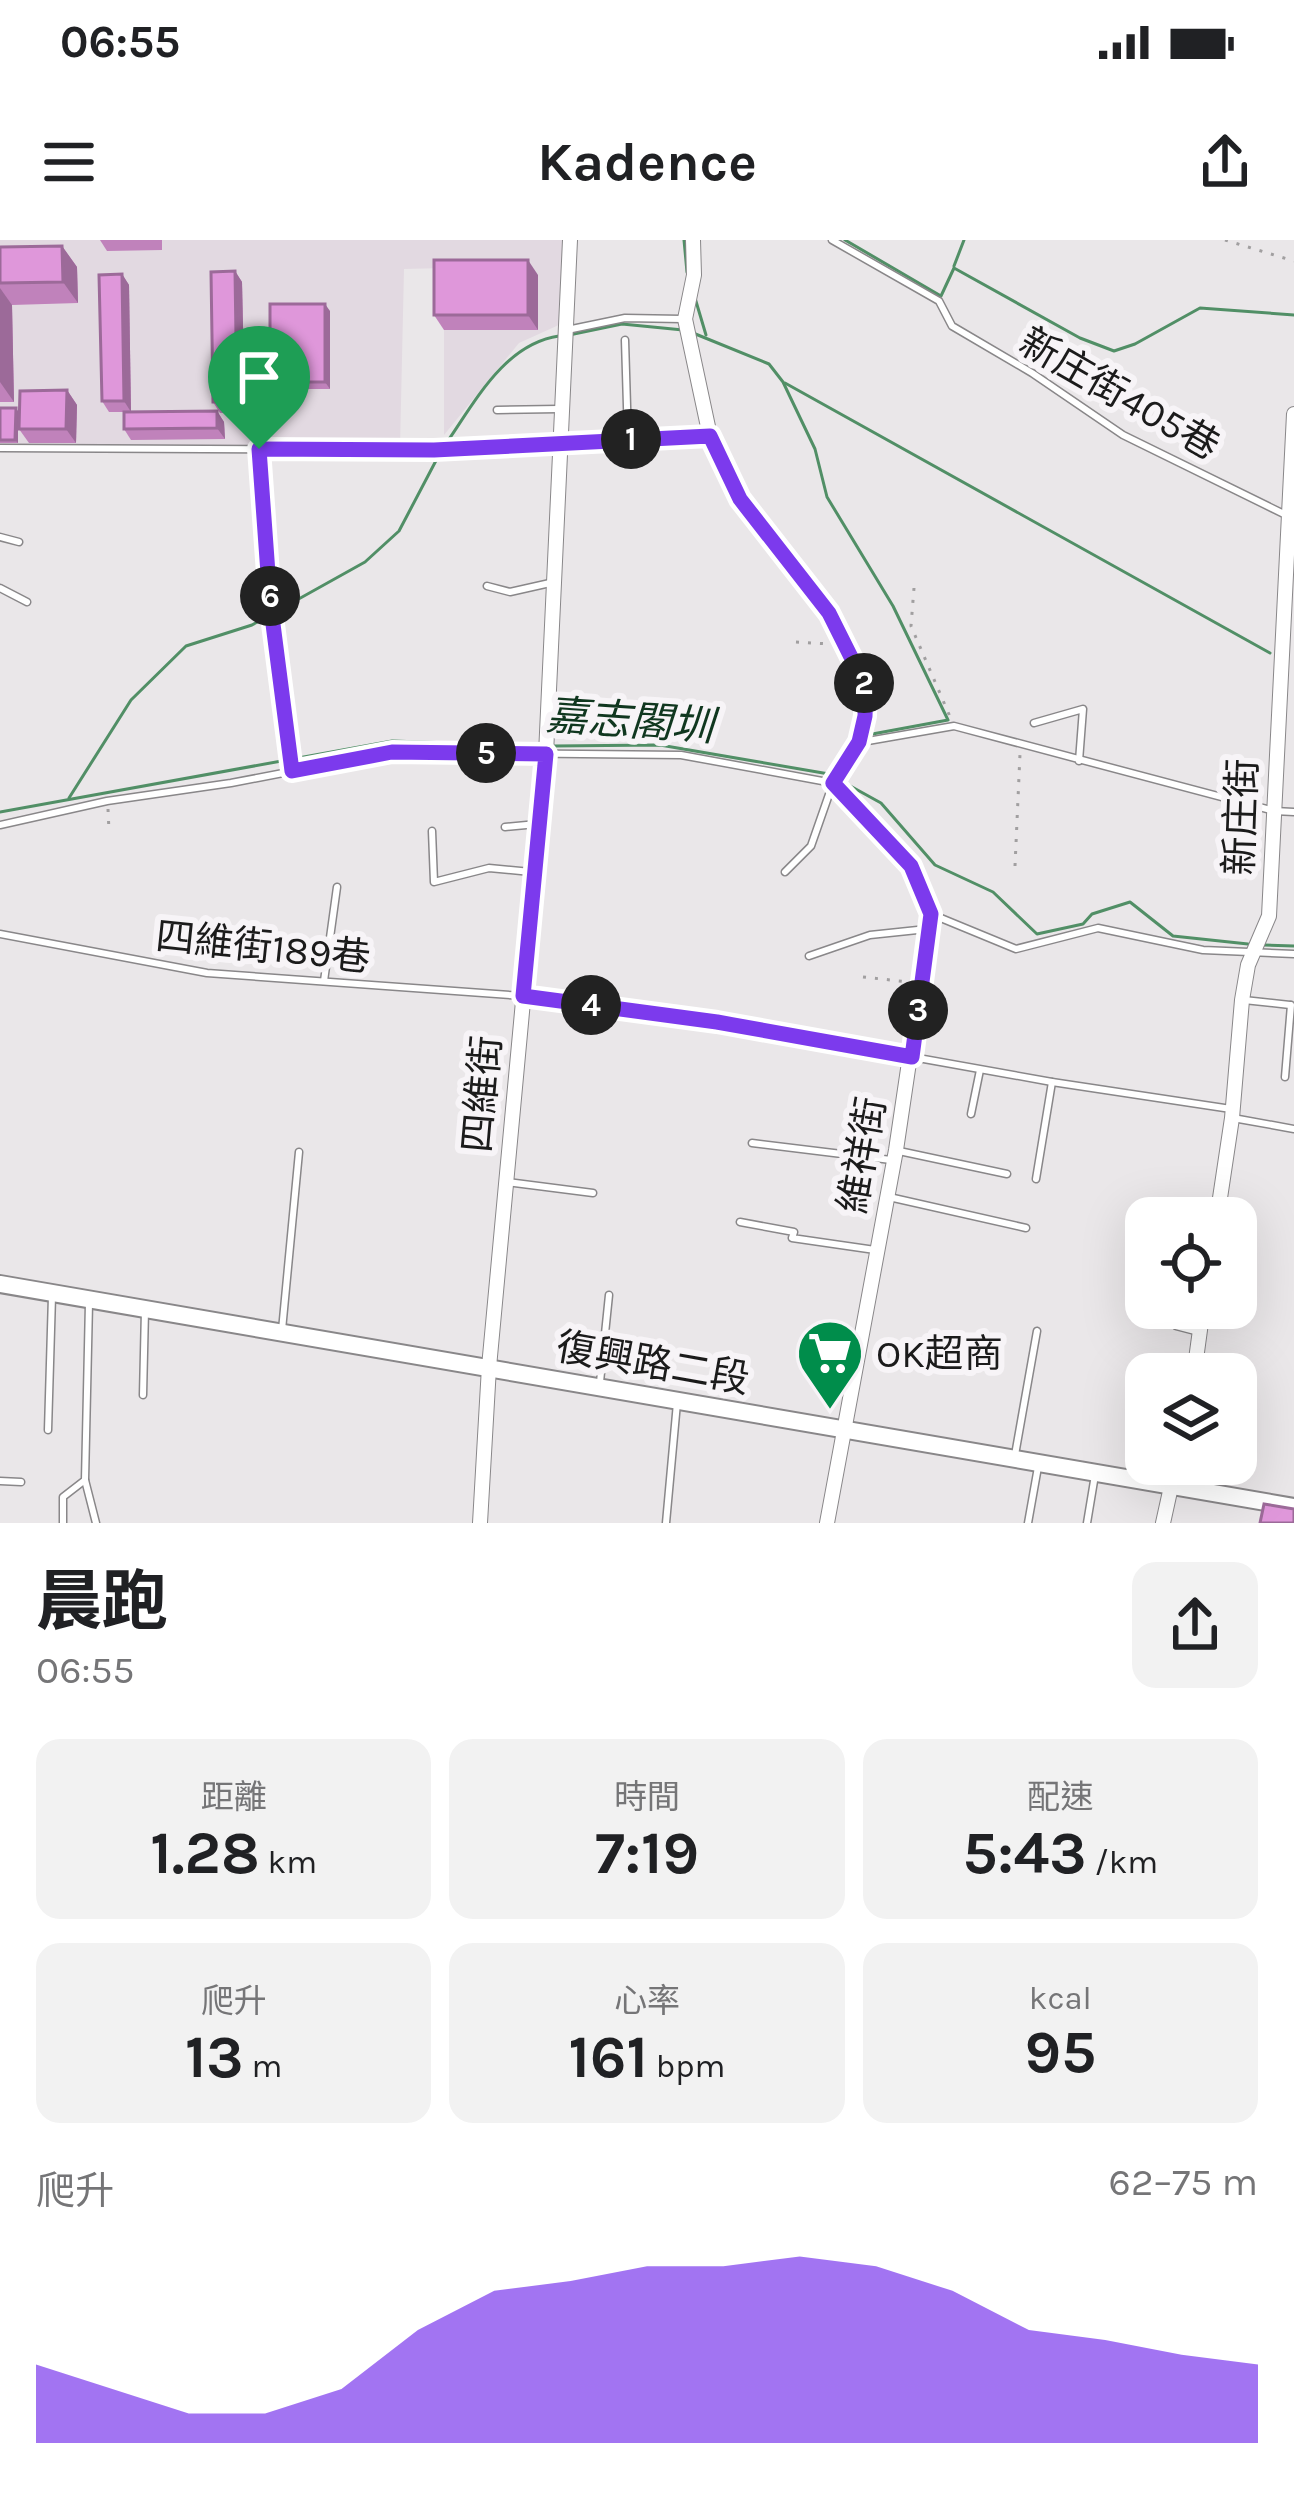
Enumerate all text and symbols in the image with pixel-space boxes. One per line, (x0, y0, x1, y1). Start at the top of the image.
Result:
text: 06:55 (60, 16, 180, 68)
icon: menu (36, 129, 102, 195)
icon: share (1192, 129, 1258, 195)
text: Kadence (537, 130, 757, 194)
street label: 新庄街405巷 (1011, 318, 1228, 470)
pin (208, 326, 310, 449)
icon: arrive (226, 344, 292, 410)
pin: 1 (601, 409, 661, 469)
text: 1 (625, 420, 637, 458)
pin: 6 (240, 566, 300, 626)
text: 6 (260, 577, 280, 615)
pin: 2 (834, 653, 894, 713)
text: 2 (854, 664, 874, 702)
water label: 嘉志閣圳 (544, 690, 721, 752)
pin: 5 (456, 723, 516, 783)
text: 5 (476, 734, 496, 772)
street label: 新庄街 (1216, 758, 1266, 876)
street label: 四維街189巷 (153, 913, 372, 981)
pin: 4 (561, 975, 621, 1035)
pin: 3 (888, 980, 948, 1040)
text: 4 (581, 986, 601, 1024)
text: 3 (908, 991, 928, 1029)
street label: 四維街 (454, 1034, 510, 1154)
street label: 維祥街 (829, 1094, 895, 1217)
map controls (1125, 1197, 1257, 1485)
button: locate (1125, 1197, 1257, 1329)
supermarket icon: OK超商 (795, 1318, 865, 1412)
street label: 復興路二段 (553, 1323, 753, 1403)
place label: OK超商 (876, 1331, 1003, 1377)
button: layers (1125, 1353, 1257, 1485)
button: share (1132, 1562, 1258, 1688)
text: 晨跑 (36, 1563, 168, 1641)
text: 06:55 (36, 1647, 135, 1693)
text: 距離 (201, 1778, 267, 1816)
text: 時間 (614, 1778, 680, 1816)
text: 配速 (1027, 1778, 1093, 1816)
text: 1.28 (150, 1818, 260, 1888)
text: 7:19 (595, 1818, 699, 1888)
text: 5:43 (962, 1818, 1087, 1888)
text: km (260, 1843, 317, 1881)
text: /km (1087, 1843, 1158, 1881)
text: kcal (1029, 1979, 1092, 2017)
text: 爬升 (201, 1982, 267, 2020)
text: 心率 (614, 1982, 680, 2020)
text: 95 (1025, 2017, 1096, 2087)
text: 13 (185, 2022, 244, 2092)
text: 161 (569, 2022, 648, 2092)
text: m (244, 2047, 282, 2085)
text: bpm (648, 2047, 725, 2085)
text: 62–75 m (1109, 2159, 1258, 2205)
text: 爬升 (36, 2168, 114, 2214)

